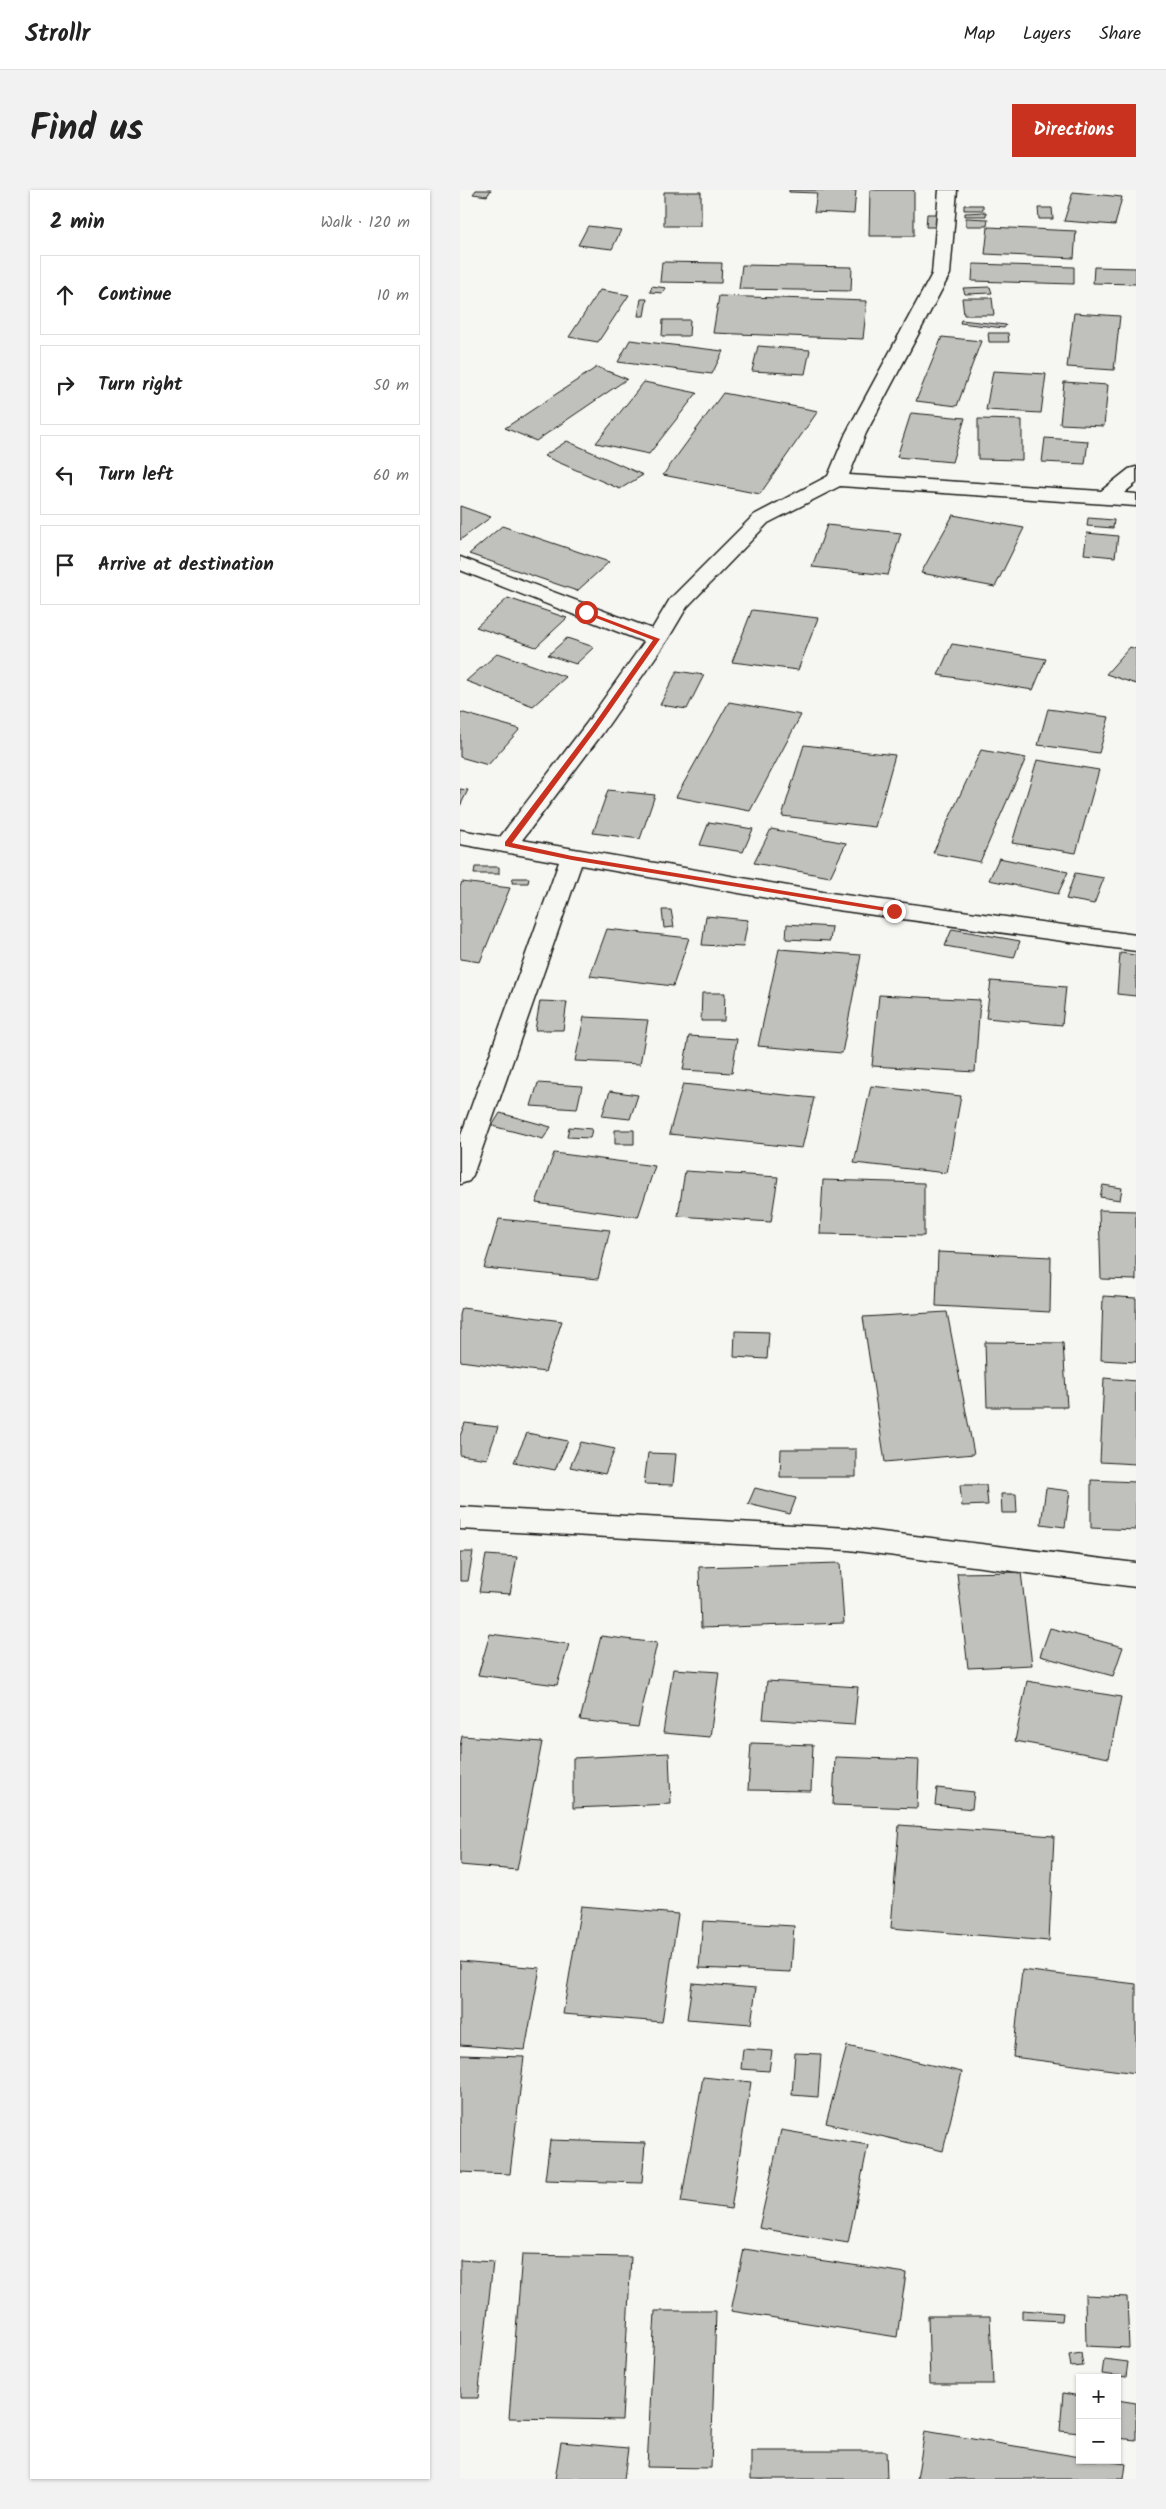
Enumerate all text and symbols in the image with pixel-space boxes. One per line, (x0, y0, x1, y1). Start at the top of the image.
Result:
text: Strollr (25, 15, 90, 54)
text: Map (964, 20, 995, 49)
text: Layers (1023, 20, 1071, 49)
text: Share (1099, 20, 1141, 49)
text: Find us (30, 102, 143, 158)
button: Directions (1012, 104, 1136, 157)
text: 2 min (50, 206, 105, 239)
text: Walk · 120 m (320, 210, 410, 235)
text: Continue (98, 280, 171, 310)
icon: ahead (51, 281, 79, 309)
text: 10 m (377, 283, 409, 308)
text: Turn right (98, 370, 183, 400)
icon: right (51, 371, 79, 399)
text: 50 m (373, 373, 409, 398)
text: Turn left (98, 460, 173, 490)
icon: left (51, 461, 79, 489)
text: 60 m (373, 463, 409, 488)
text: Arrive at destination (98, 550, 274, 580)
icon: arrive (51, 551, 79, 579)
route start (575, 601, 598, 624)
route end (883, 900, 906, 923)
map controls (1076, 2374, 1121, 2464)
button: + (1076, 2374, 1121, 2419)
button: − (1076, 2419, 1121, 2464)

